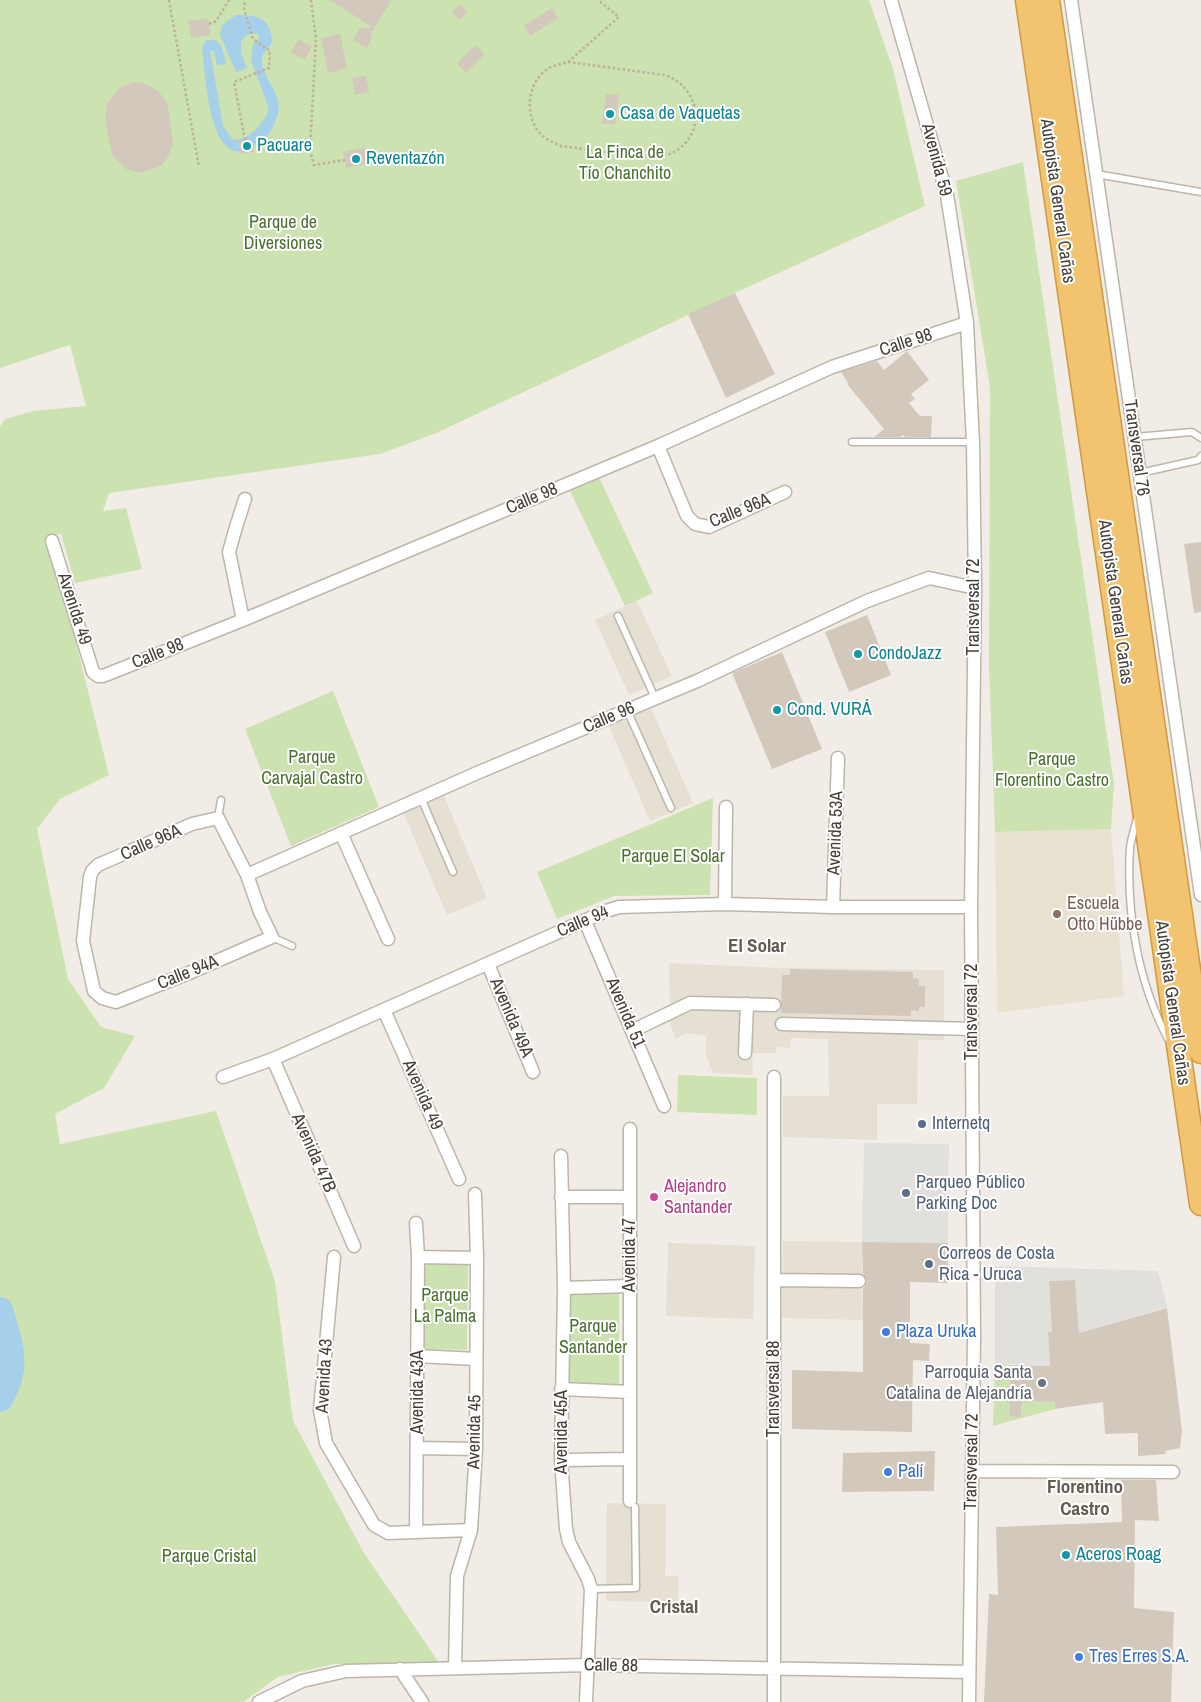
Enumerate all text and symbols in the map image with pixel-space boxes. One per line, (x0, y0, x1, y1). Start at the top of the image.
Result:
place label: Casa de Vaquetas (620, 103, 740, 125)
marker: Casa de Vaquetas (604, 108, 616, 120)
street label: Autopista General Cañas (1035, 117, 1079, 285)
street label: Avenida 59 (916, 121, 956, 199)
place label: Pacuare (257, 135, 312, 157)
marker: Pacuare (241, 140, 253, 152)
park label: La Finca de Tío Chanchito (579, 142, 671, 184)
place label: Reventazón (366, 148, 445, 170)
marker: Reventazón (350, 153, 362, 165)
park label: Parque de Diversiones (244, 212, 322, 254)
street label: Calle 98 (877, 324, 935, 362)
street label: Transversal 76 (1119, 398, 1153, 498)
street label: Calle 98 (503, 478, 561, 520)
street label: Calle 96A (706, 489, 774, 533)
street label: Autopista General Cañas (1093, 518, 1137, 686)
street label: Transversal 72 (963, 558, 985, 656)
street label: Avenida 49 (52, 570, 96, 648)
street label: Calle 98 (129, 634, 187, 674)
place label: CondoJazz (868, 643, 942, 665)
marker: CondoJazz (852, 648, 864, 660)
street label: Calle 96 (580, 697, 638, 739)
place label: Cond. VURÁ (787, 699, 871, 721)
marker: Cond. VURÁ (771, 704, 783, 716)
park label: Parque Carvajal Castro (261, 747, 363, 790)
park label: Parque Florentino Castro (995, 749, 1109, 792)
street label: Avenida 53A (824, 791, 848, 875)
street label: Calle 96A (117, 820, 185, 866)
park label: Parque El Solar (621, 846, 725, 868)
place label: Escuela Otto Hübbe (1067, 893, 1142, 936)
street label: Calle 94 (554, 901, 612, 943)
marker: Escuela Otto Hübbe (1051, 908, 1063, 920)
street label: Autopista General Cañas (1150, 919, 1194, 1087)
district label: El Solar (728, 936, 786, 958)
street label: Calle 94A (154, 951, 222, 995)
street label: Transversal 72 (961, 963, 983, 1061)
street label: Avenida 49A (485, 975, 537, 1061)
street label: Avenida 51 (601, 975, 649, 1051)
street label: Avenida 49 (397, 1057, 447, 1133)
street label: Avenida 47B (286, 1110, 340, 1196)
place label: Internetq (932, 1113, 990, 1135)
marker: Internetq (916, 1118, 928, 1130)
place label: Parqueo Público Parking Doc (916, 1172, 1025, 1214)
place label: Alejandro Santander (664, 1176, 732, 1218)
marker: Parqueo Público Parking Doc (900, 1187, 912, 1199)
marker: Alejandro Santander (648, 1191, 660, 1203)
street label: Avenida 47 (619, 1218, 641, 1292)
place label: Correos de Costa Rica - Uruca (939, 1243, 1055, 1286)
marker: Correos de Costa Rica - Uruca (923, 1258, 935, 1270)
park label: Parque La Palma (414, 1285, 476, 1328)
park label: Parque Santander (559, 1316, 627, 1358)
place label: Plaza Uruka (896, 1321, 976, 1343)
marker: Plaza Uruka (880, 1326, 892, 1338)
street label: Avenida 43 (312, 1338, 338, 1414)
street label: Transversal 88 (763, 1340, 785, 1438)
street label: Avenida 43A (407, 1350, 429, 1434)
place label: Parroquia Santa Catalina de Alejandría (886, 1362, 1032, 1405)
marker: Parroquia Santa Catalina de Alejandría (1036, 1377, 1048, 1389)
street label: Avenida 45A (551, 1390, 573, 1474)
street label: Avenida 45 (464, 1395, 486, 1469)
street label: Transversal 72 (960, 1413, 984, 1511)
place label: Palí (898, 1461, 923, 1483)
marker: Palí (882, 1466, 894, 1478)
district label: Florentino Castro (1047, 1477, 1123, 1521)
place label: Aceros Roag (1076, 1544, 1161, 1566)
park label: Parque Cristal (162, 1546, 256, 1568)
marker: Aceros Roag (1060, 1549, 1072, 1561)
district label: Cristal (650, 1597, 698, 1619)
place label: Tres Erres S.A. (1089, 1646, 1189, 1668)
marker: Tres Erres S.A. (1073, 1651, 1085, 1663)
street label: Calle 88 (584, 1655, 638, 1677)

